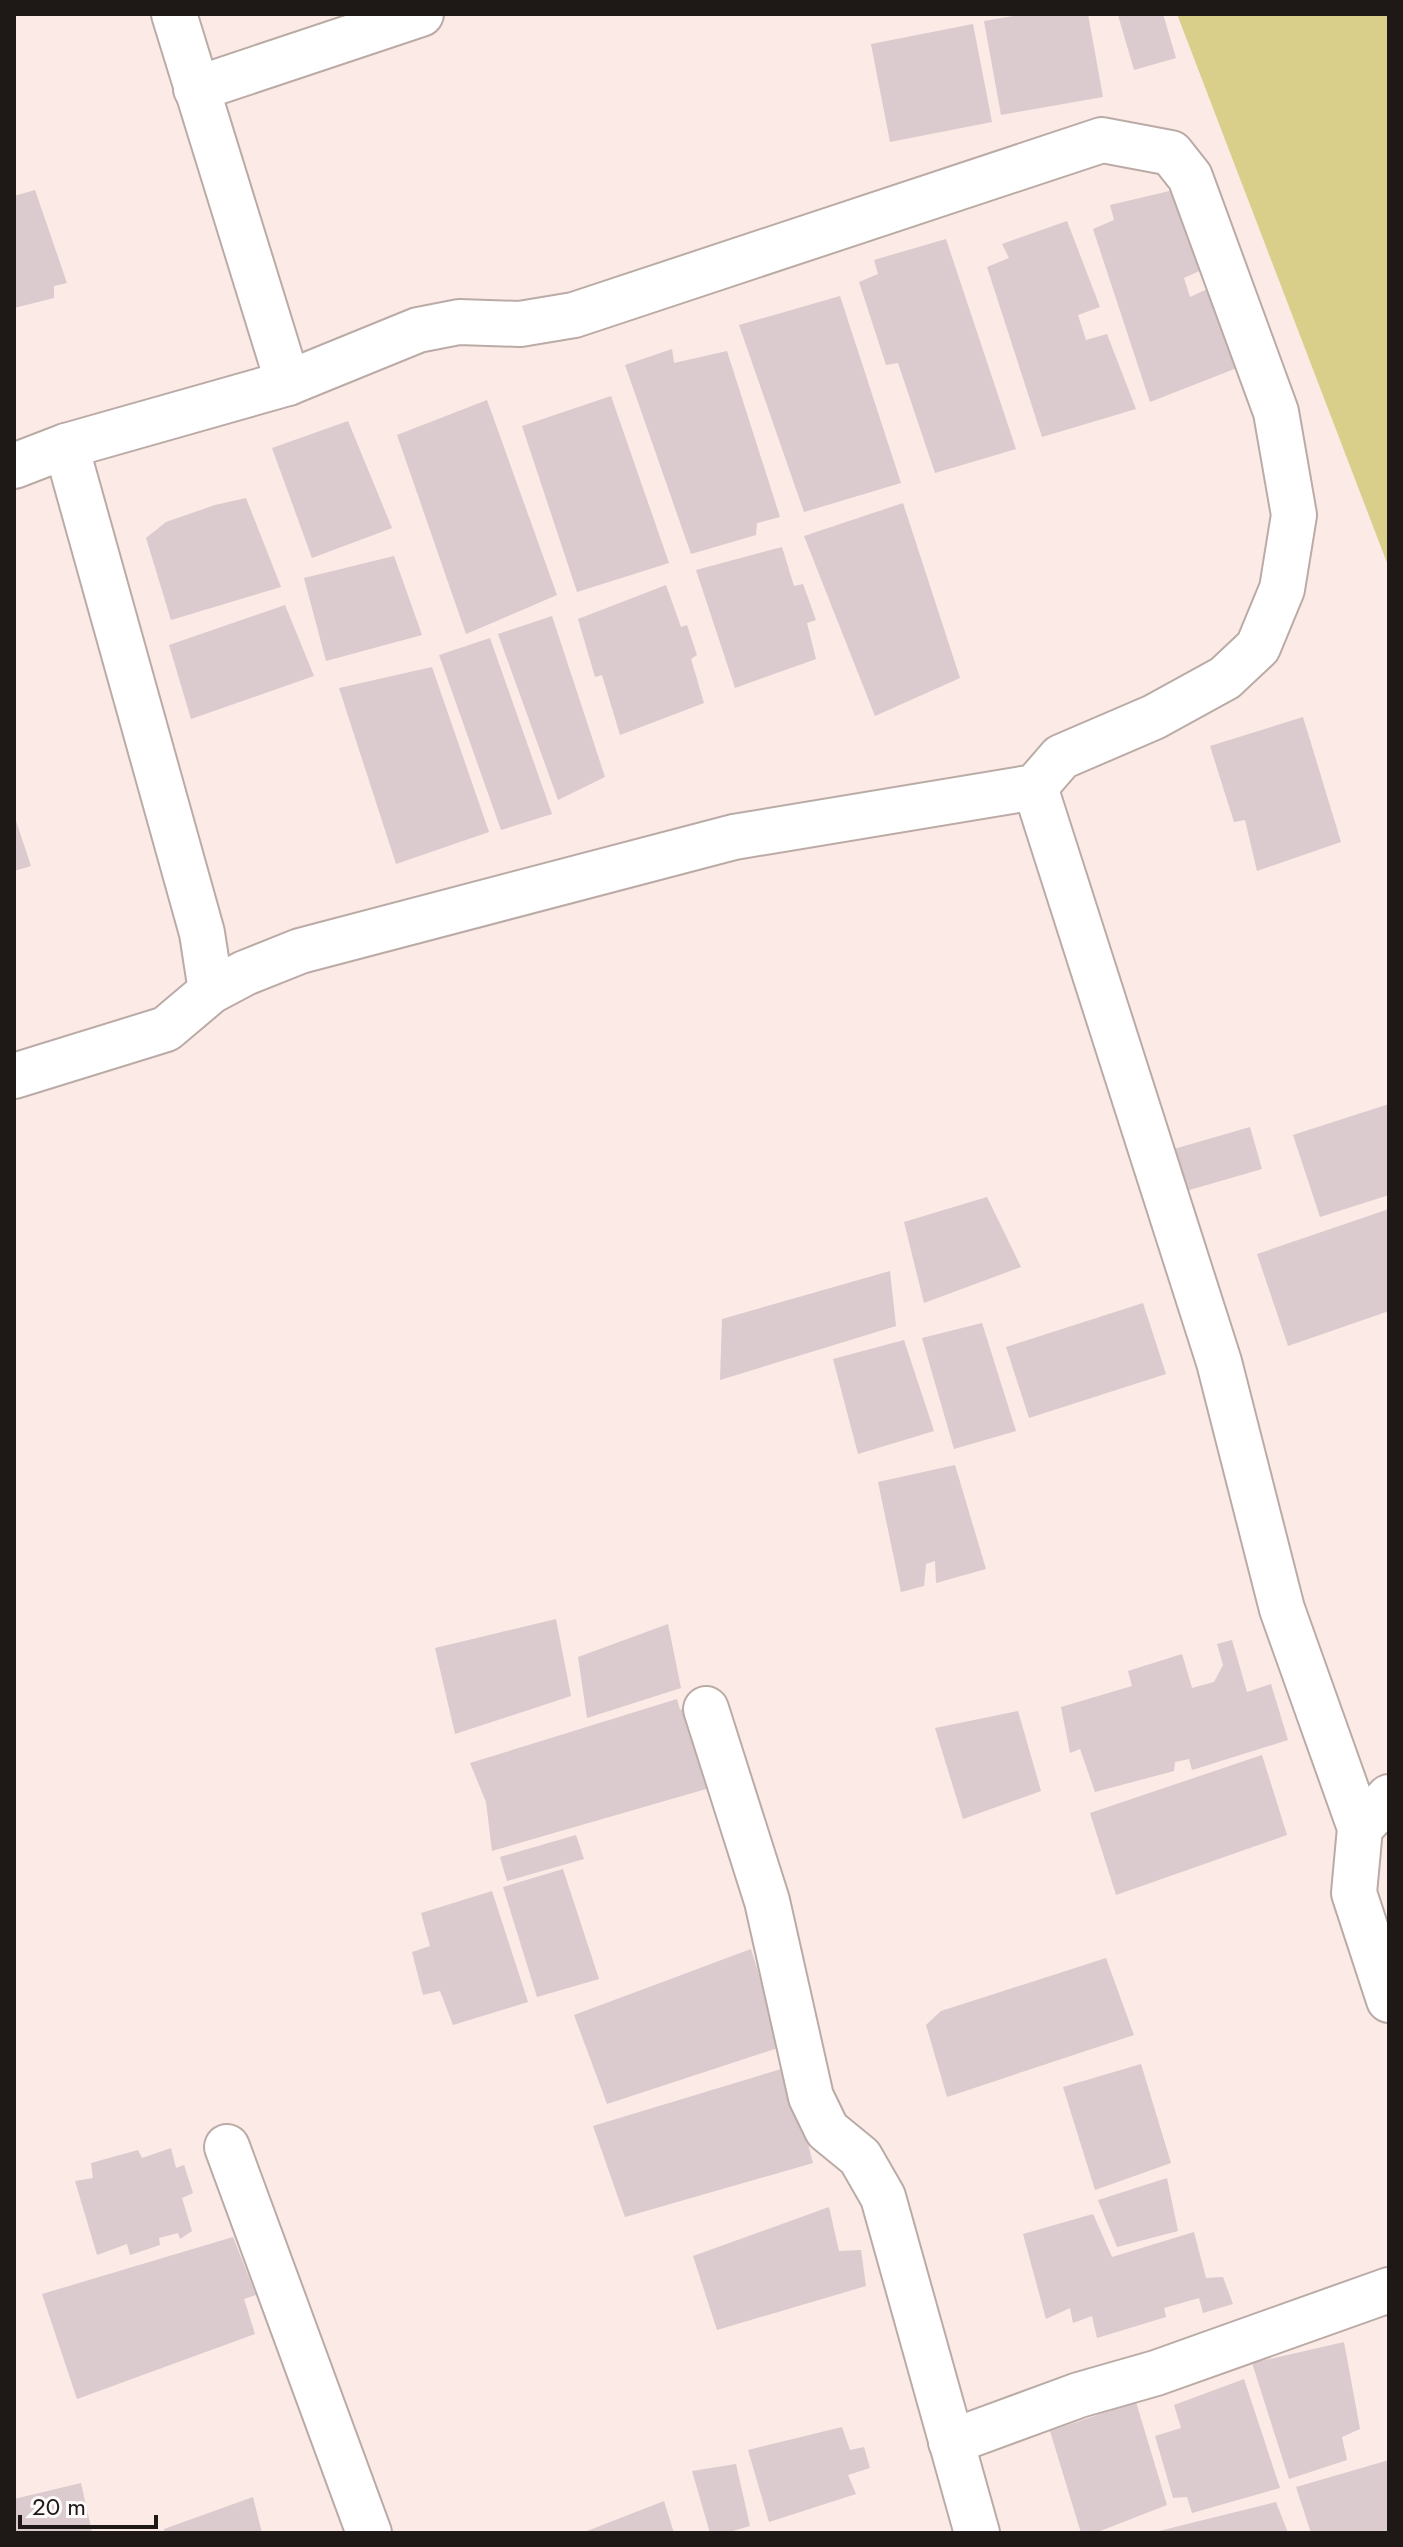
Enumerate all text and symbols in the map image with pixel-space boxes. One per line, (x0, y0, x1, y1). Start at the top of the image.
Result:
scale bar (20, 2479, 156, 2529)
text: 20 m (32, 2489, 86, 2524)

